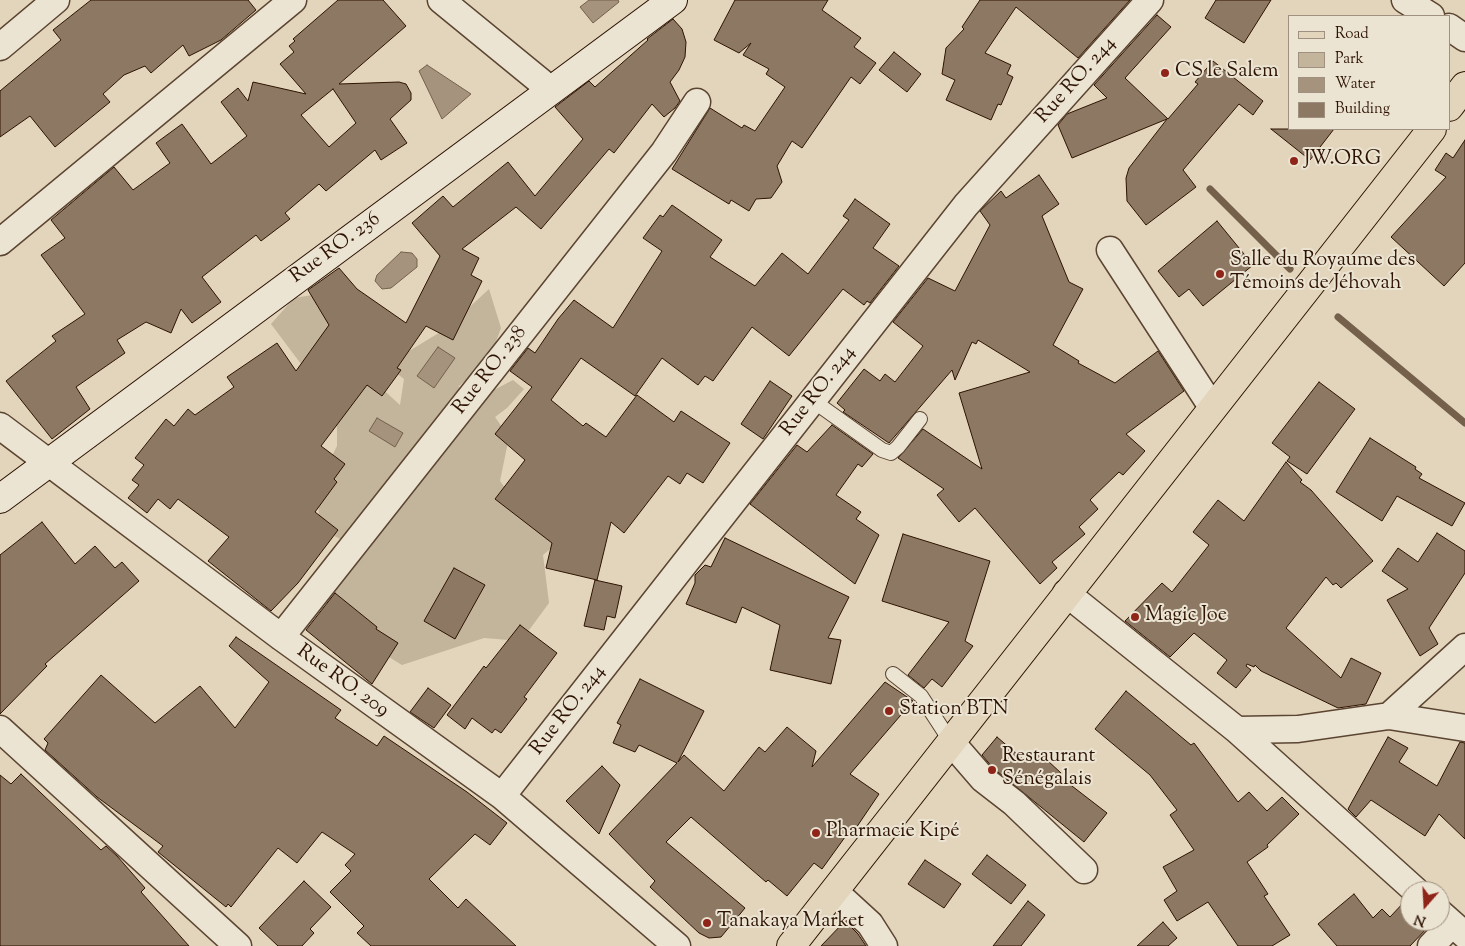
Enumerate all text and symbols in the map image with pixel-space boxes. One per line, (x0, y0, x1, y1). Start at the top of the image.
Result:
legend (1288, 15, 1450, 130)
text: Road (1335, 24, 1369, 45)
street label: Rue RO. 244 (1032, 33, 1122, 129)
text: Park (1335, 49, 1364, 70)
place label: CS le Salem (1175, 61, 1279, 85)
marker: CS le Salem (1159, 67, 1171, 79)
text: Water (1335, 74, 1375, 95)
text: Building (1335, 99, 1390, 120)
place label: JW.ORG (1304, 149, 1381, 173)
marker: JW.ORG (1288, 155, 1300, 167)
street label: Rue RO. 236 (286, 208, 386, 290)
place label: Salle du Royaume des Témoins de Jéhovah (1230, 250, 1415, 297)
marker: Salle du Royaume des Témoins de Jéhovah (1214, 268, 1226, 280)
street label: Rue RO. 238 (449, 322, 533, 420)
street label: Rue RO. 244 (776, 342, 862, 442)
place label: Magic Joe (1145, 605, 1227, 629)
marker: Magic Joe (1129, 611, 1141, 623)
street label: Rue RO. 209 (291, 641, 393, 723)
street label: Rue RO. 244 (526, 661, 612, 761)
place label: Station BTN (899, 699, 1009, 723)
marker: Station BTN (883, 705, 895, 717)
place label: Restaurant Sénégalais (1002, 746, 1095, 793)
marker: Restaurant Sénégalais (986, 764, 998, 776)
place label: Pharmacie Kipé (826, 821, 960, 845)
marker: Pharmacie Kipé (810, 827, 822, 839)
north arrow (1400, 881, 1450, 931)
text: N (1412, 908, 1429, 931)
place label: Tanakaya Market (717, 911, 864, 935)
marker: Tanakaya Market (701, 917, 713, 929)

